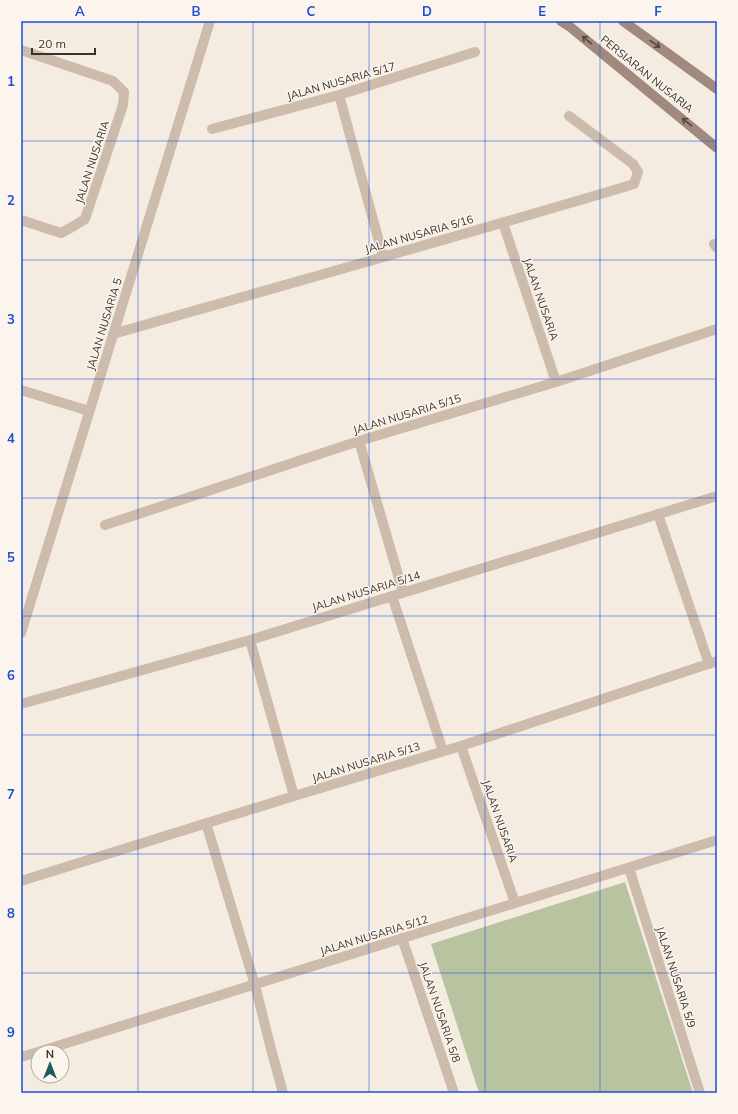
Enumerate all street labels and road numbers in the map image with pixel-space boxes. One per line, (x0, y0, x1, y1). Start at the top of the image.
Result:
street label: PERSIARAN NUSARIA (598, 32, 696, 116)
street label: JALAN NUSARIA 5/17 (285, 59, 397, 103)
street label: JALAN NUSARIA (72, 119, 112, 205)
street label: JALAN NUSARIA 5/16 (363, 212, 475, 256)
street label: JALAN NUSARIA (520, 256, 562, 342)
street label: JALAN NUSARIA 5 (83, 276, 125, 372)
street label: JALAN NUSARIA 5/15 (351, 391, 463, 437)
street label: JALAN NUSARIA 5/14 (310, 568, 422, 614)
street label: JALAN NUSARIA 5/13 (310, 739, 422, 785)
street label: JALAN NUSARIA (479, 778, 521, 864)
street label: JALAN NUSARIA 5/12 (318, 912, 430, 958)
street label: JALAN NUSARIA 5/9 (653, 925, 699, 1029)
street label: JALAN NUSARIA 5/8 (416, 960, 464, 1065)

